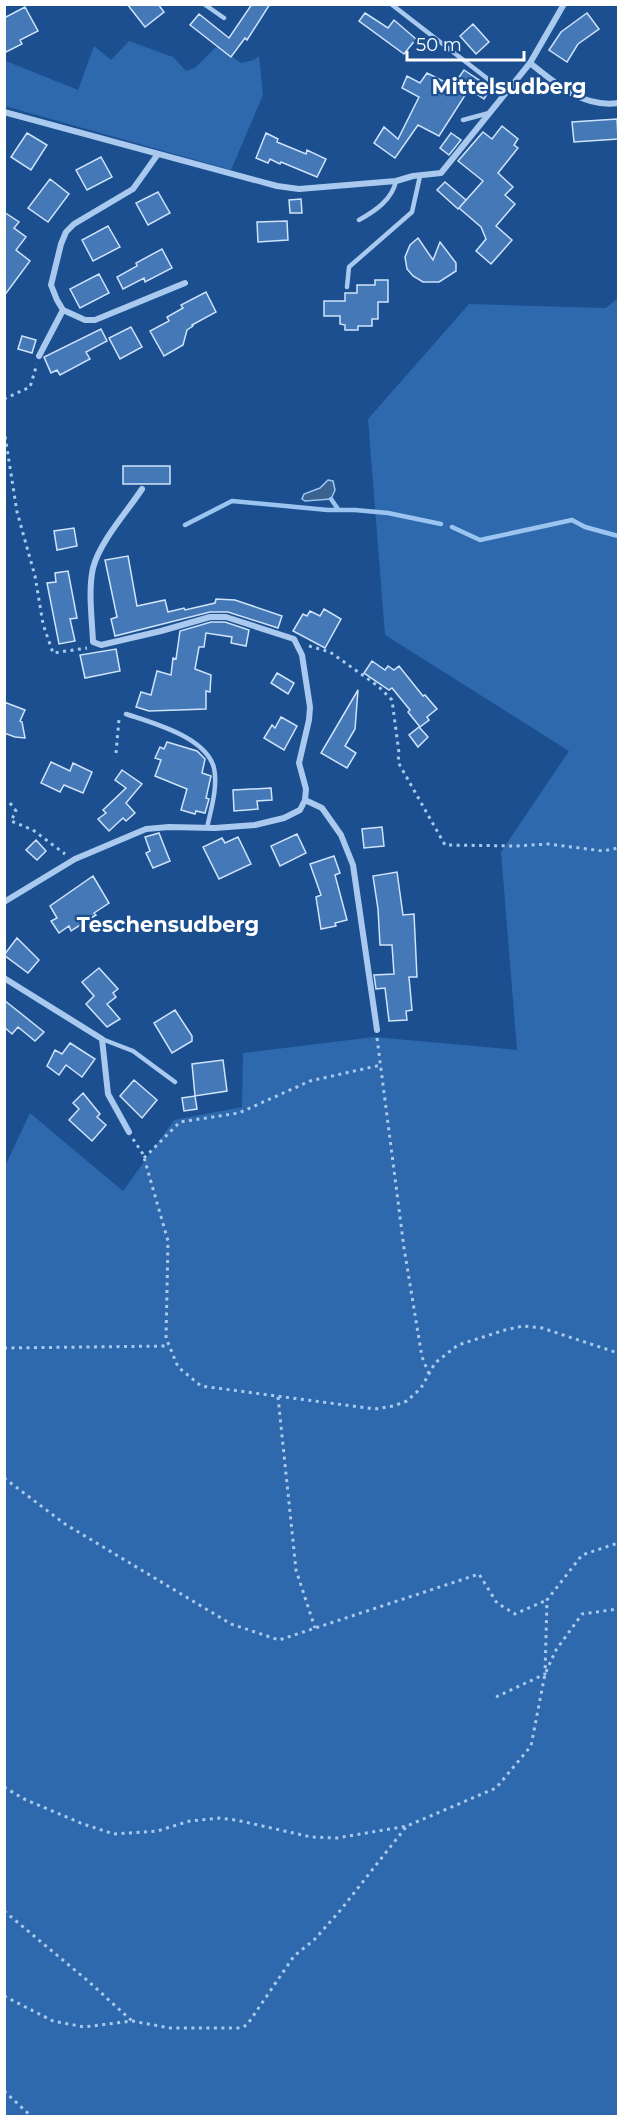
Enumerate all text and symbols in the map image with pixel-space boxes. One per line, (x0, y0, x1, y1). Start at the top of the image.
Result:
scale bar (407, 24, 524, 62)
text: 50 m (416, 34, 462, 56)
district label: Mittelsudberg (431, 74, 587, 99)
district label: Teschensudberg (77, 912, 259, 937)

